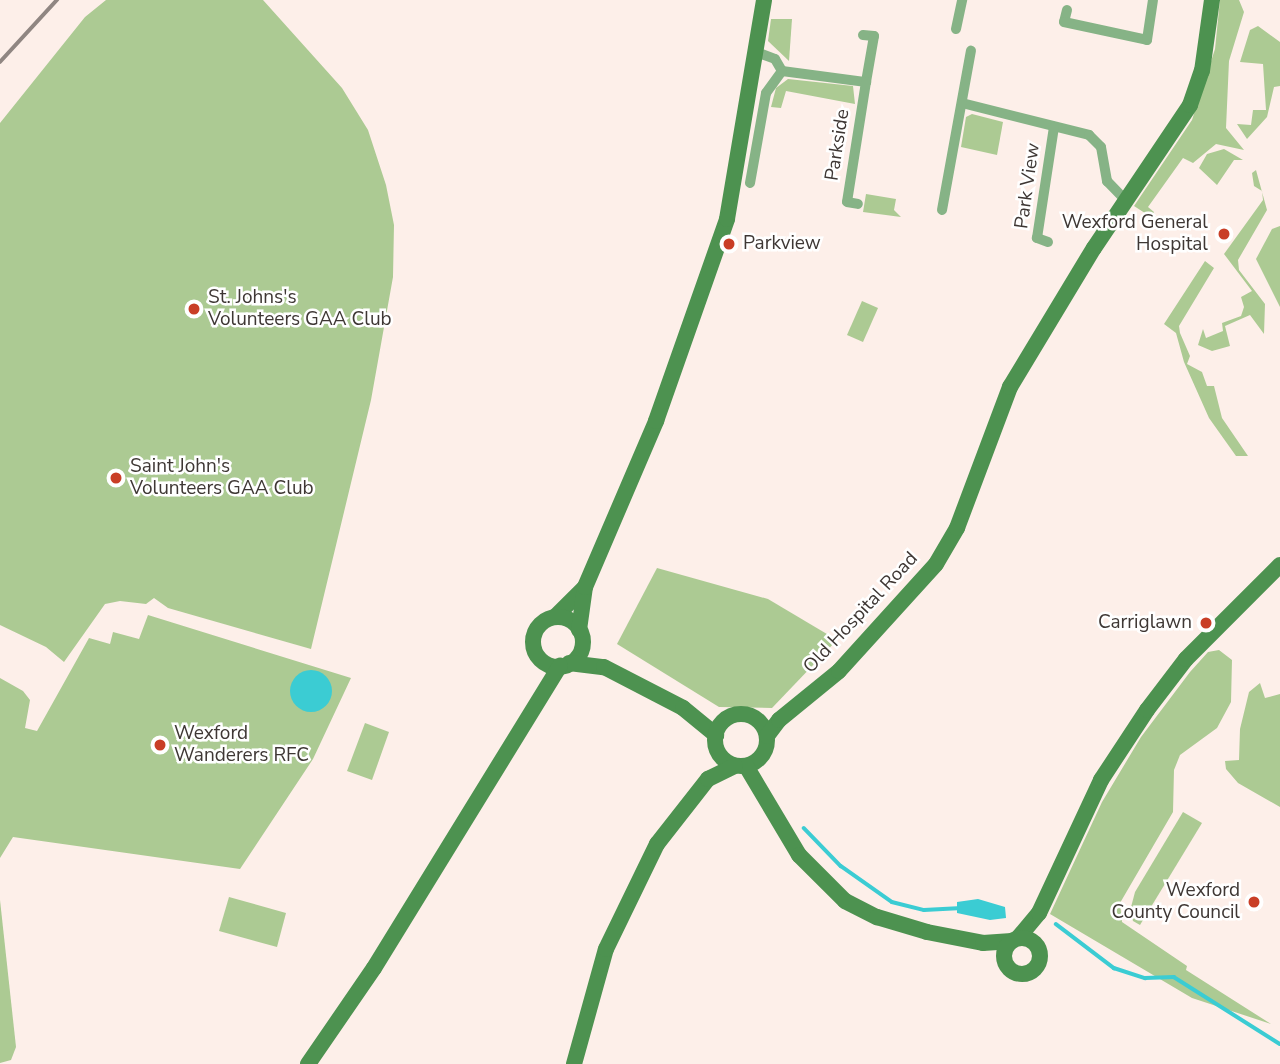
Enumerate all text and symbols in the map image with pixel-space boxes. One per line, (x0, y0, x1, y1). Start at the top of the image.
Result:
street label: Parkside (821, 107, 855, 183)
street label: Park View (1011, 142, 1045, 230)
place label: Wexford General Hospital (1062, 212, 1208, 256)
marker: Wexford General Hospital (1214, 224, 1234, 244)
place label: Parkview (743, 233, 821, 255)
marker: Parkview (721, 236, 737, 252)
place label: St. Johns's Volunteers GAA Club (208, 287, 392, 331)
marker: St. Johns's Volunteers GAA Club (186, 301, 202, 317)
place label: Saint John's Volunteers GAA Club (130, 456, 314, 500)
marker: Saint John's Volunteers GAA Club (108, 470, 124, 486)
street label: Old Hospital Road (799, 548, 923, 678)
place label: Carriglawn (1098, 612, 1192, 634)
marker: Carriglawn (1198, 615, 1214, 631)
place label: Wexford Wanderers RFC (174, 723, 309, 767)
marker: Wexford Wanderers RFC (152, 737, 168, 753)
place label: Wexford County Council (1111, 880, 1240, 924)
marker: Wexford County Council (1246, 894, 1262, 910)

